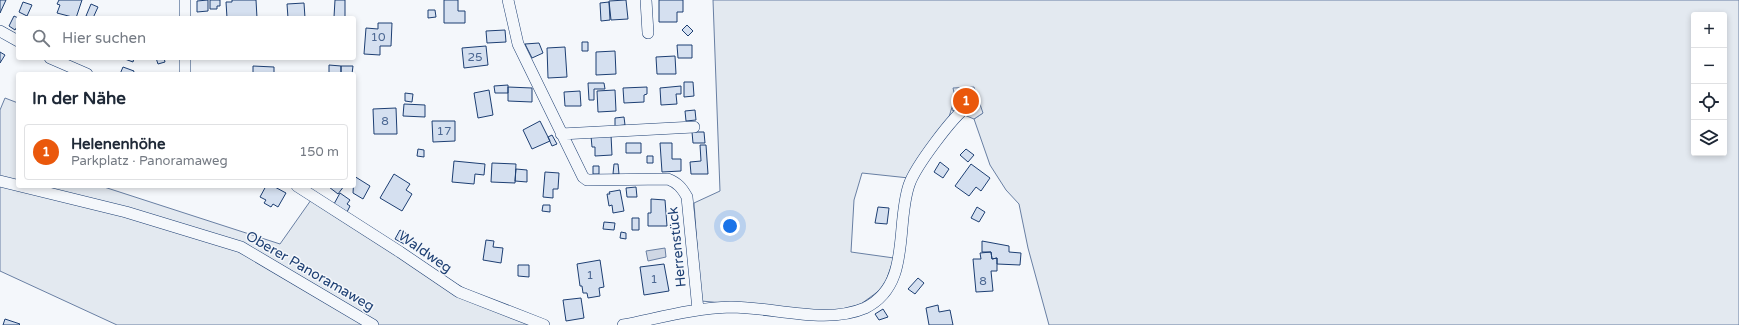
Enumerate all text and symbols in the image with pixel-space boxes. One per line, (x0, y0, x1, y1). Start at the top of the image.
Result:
map controls (1691, 12, 1727, 156)
button: + (1691, 12, 1727, 48)
search box (16, 16, 356, 60)
icon: search (30, 27, 52, 49)
text: Hier suchen (62, 29, 146, 47)
house number: 10 (370, 30, 386, 44)
button: − (1691, 48, 1727, 84)
house number: 25 (467, 50, 483, 64)
button: locate (1691, 84, 1727, 120)
pin: 1 (953, 86, 979, 116)
text: In der Nähe (32, 88, 126, 109)
house number: 8 (381, 114, 389, 128)
button: layers (1691, 120, 1727, 156)
house number: 17 (436, 124, 452, 138)
text: Helenenhöhe (71, 135, 165, 153)
text: 1 (42, 144, 50, 160)
text: 150 m (299, 144, 339, 160)
text: Parkplatz · Panoramaweg (71, 153, 228, 169)
street label: Herrenstück (664, 206, 690, 288)
your location (720, 216, 740, 236)
street label: Oberer Panoramaweg (243, 227, 377, 315)
street label: Waldweg (395, 227, 455, 277)
house number: 1 (586, 268, 594, 282)
house number: 1 (650, 272, 658, 286)
house number: 8 (979, 274, 987, 288)

